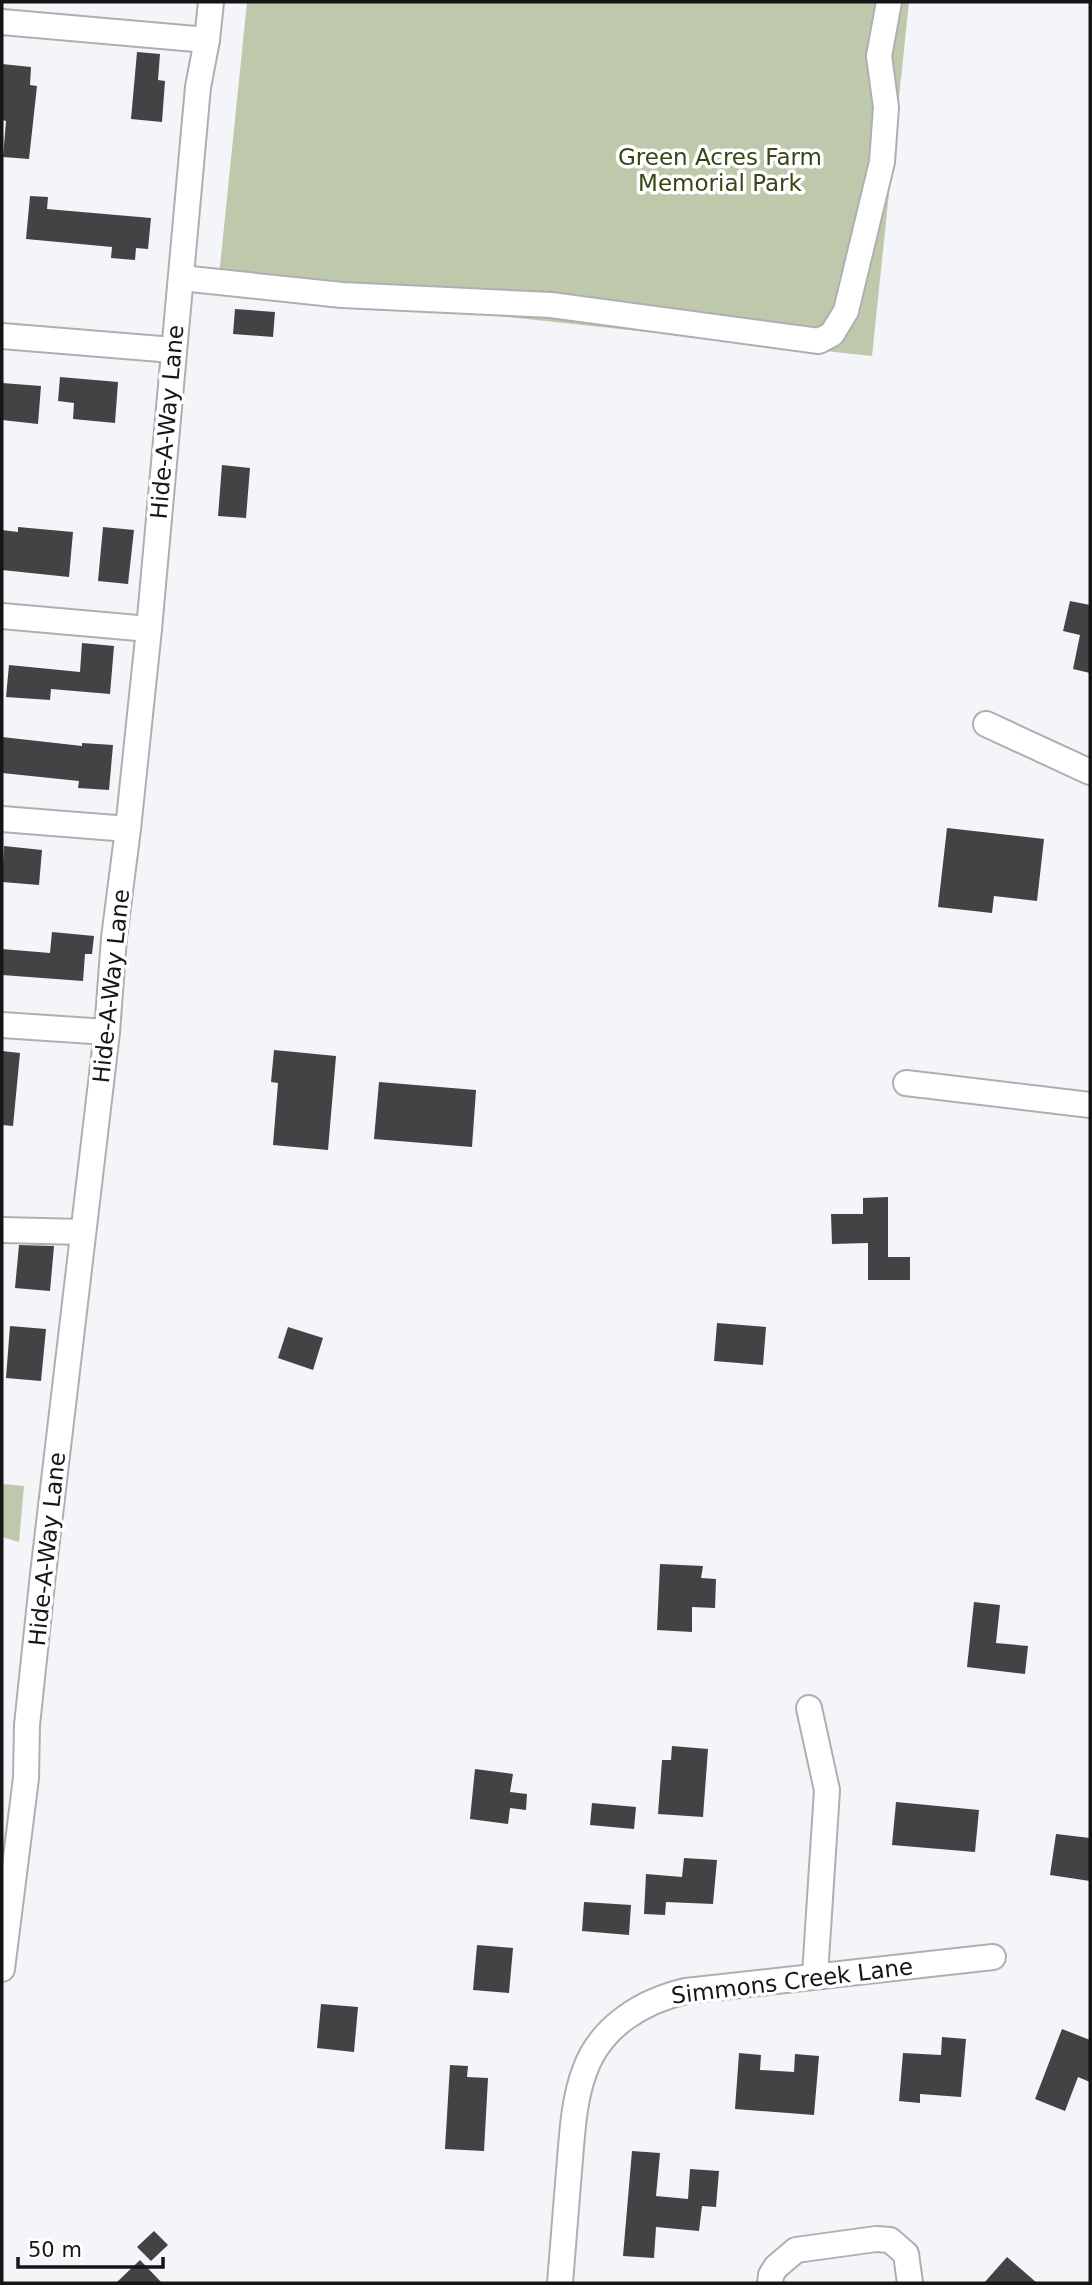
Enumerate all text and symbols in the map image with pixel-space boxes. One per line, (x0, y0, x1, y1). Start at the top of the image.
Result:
park label: Green Acres Farm Memorial Park (618, 144, 822, 196)
street label: Hide-A-Way Lane (146, 324, 188, 520)
street label: Hide-A-Way Lane (88, 888, 134, 1084)
street label: Hide-A-Way Lane (24, 1451, 70, 1647)
street label: Simmons Creek Lane (670, 1953, 914, 2009)
scale bar (18, 2226, 163, 2270)
text: 50 m (28, 2238, 82, 2262)

